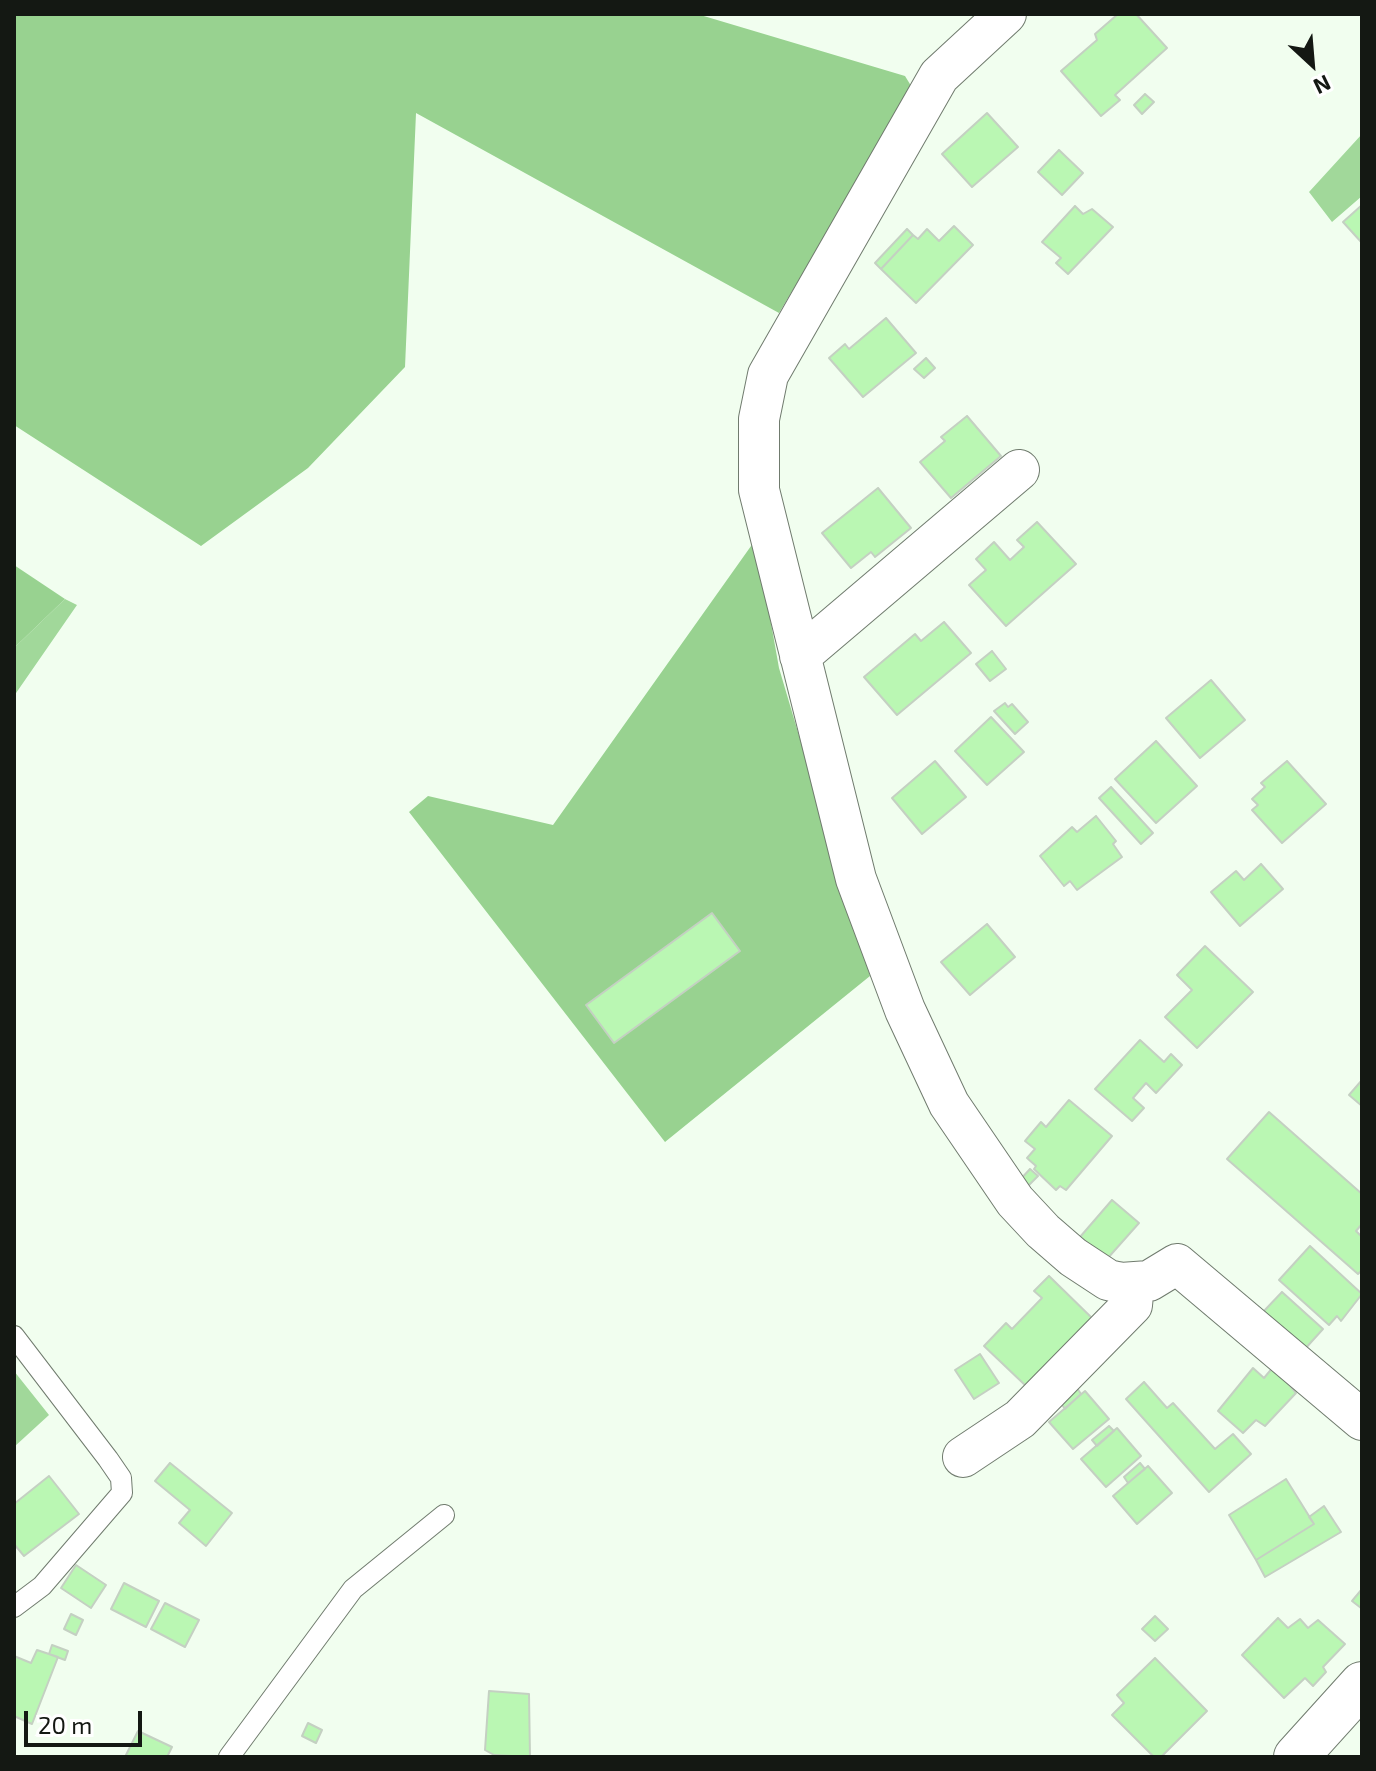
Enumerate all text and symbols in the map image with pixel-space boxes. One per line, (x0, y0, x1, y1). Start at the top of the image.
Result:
north arrow (1272, 24, 1352, 104)
text: N (1310, 70, 1335, 101)
scale bar (28, 1695, 146, 1745)
text: 20 m (38, 1710, 92, 1739)

